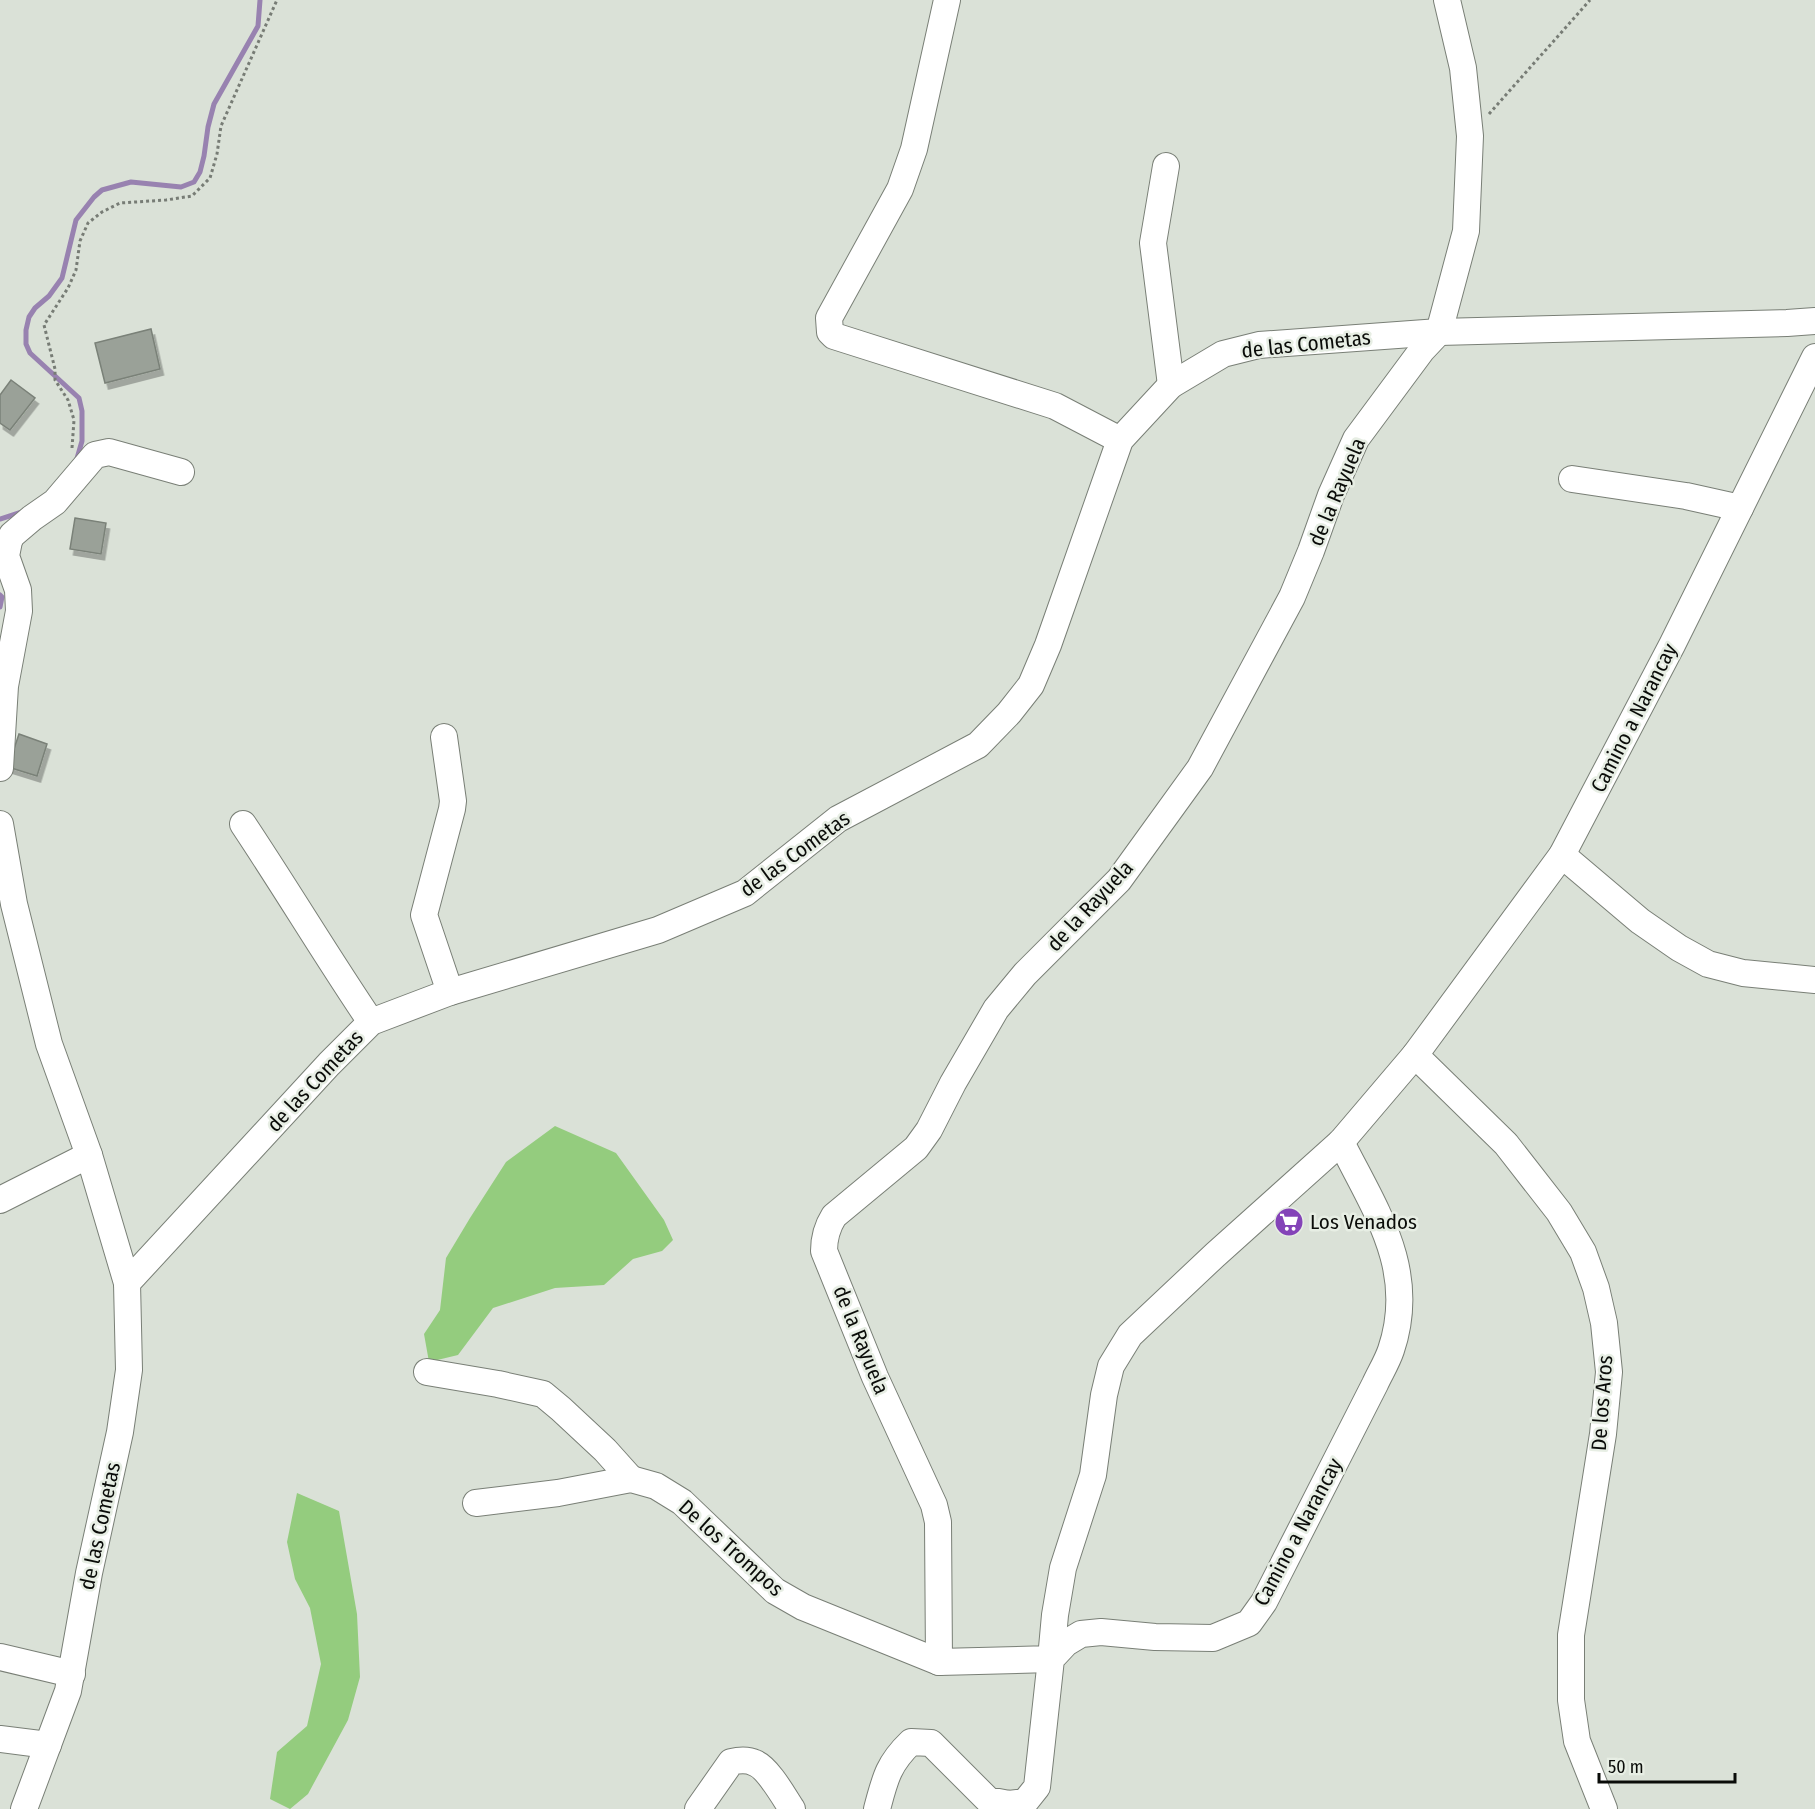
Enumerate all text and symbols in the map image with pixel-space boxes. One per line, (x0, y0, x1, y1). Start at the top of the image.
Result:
street label: de las Cometas (1240, 324, 1372, 364)
street label: de la Rayuela (1303, 434, 1371, 550)
street label: Camino a Narancay (1585, 639, 1683, 797)
street label: de las Cometas (735, 805, 855, 903)
street label: de la Rayuela (1041, 855, 1139, 957)
street label: de las Cometas (261, 1025, 369, 1137)
supermarket icon: Los Venados (1273, 1206, 1305, 1238)
place label: Los Venados (1310, 1209, 1417, 1235)
street label: de la Rayuela (827, 1282, 895, 1398)
street label: De los Aros (1586, 1354, 1618, 1452)
street label: Camino a Narancay (1248, 1453, 1348, 1610)
street label: de las Cometas (74, 1460, 126, 1592)
street label: De los Trompos (673, 1494, 789, 1602)
scale bar (1599, 1746, 1736, 1784)
text: 50 m (1608, 1756, 1644, 1778)

